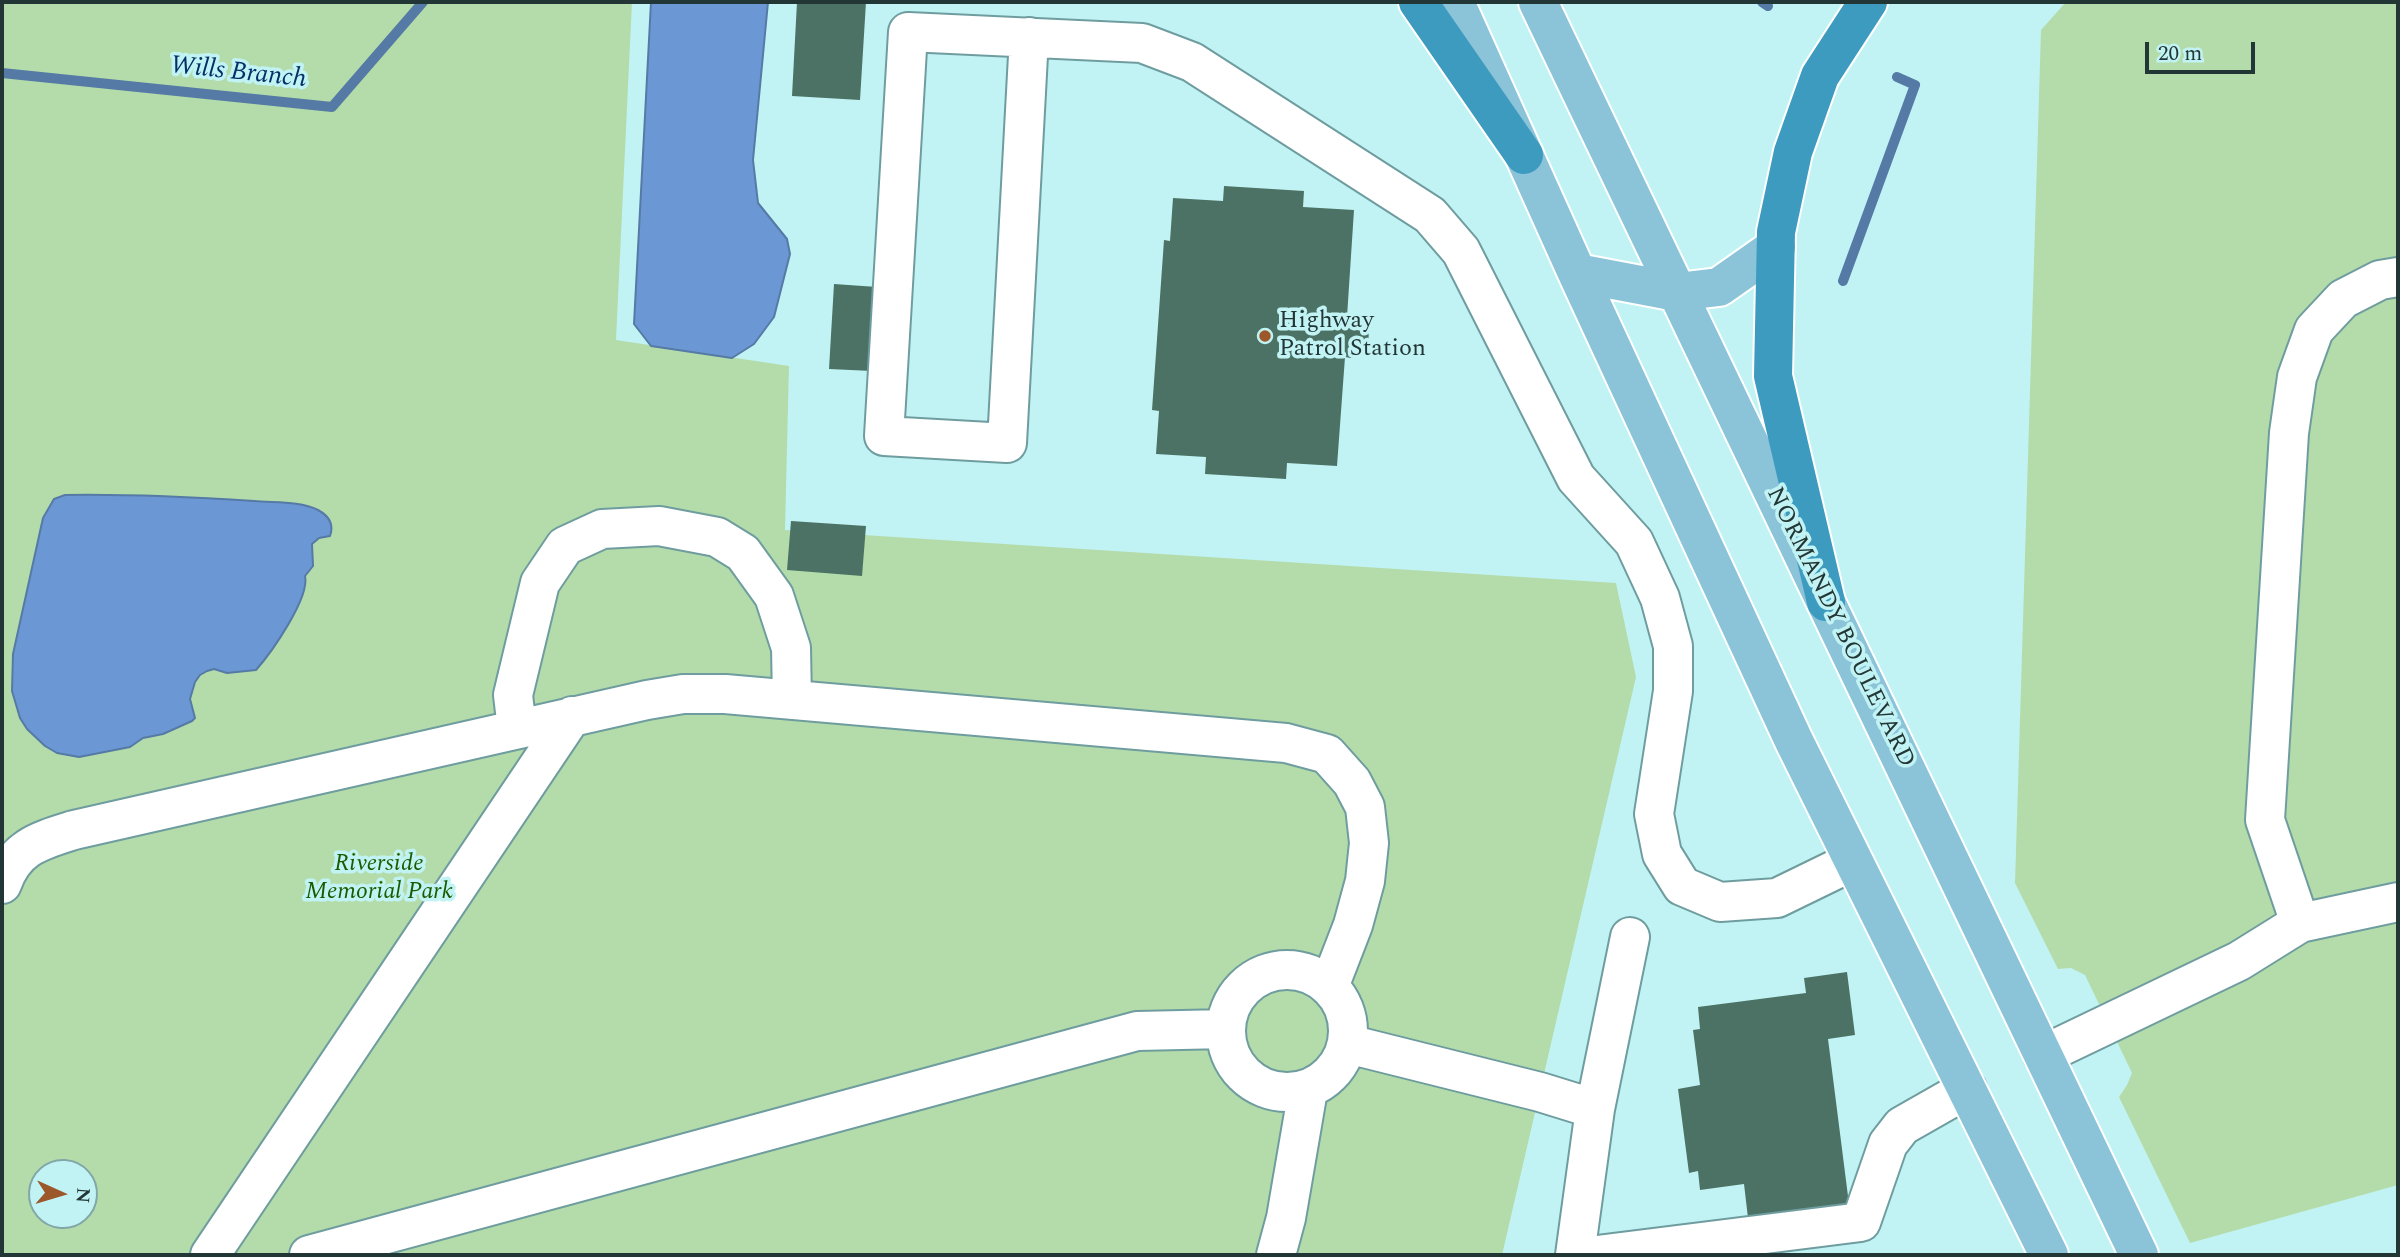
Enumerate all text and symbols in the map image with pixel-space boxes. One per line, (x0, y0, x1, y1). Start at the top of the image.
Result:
scale bar (2148, 28, 2258, 72)
text: 20 m (2158, 38, 2202, 70)
water label: Wills Branch (168, 51, 308, 97)
place label: Highway Patrol Station (1279, 308, 1426, 364)
marker: Highway Patrol Station (1257, 328, 1273, 344)
street label: NORMANDY BOULEVARD (1759, 483, 1919, 773)
park label: Riverside Memorial Park (305, 851, 453, 907)
north arrow (28, 1159, 98, 1229)
text: N (67, 1187, 97, 1204)

